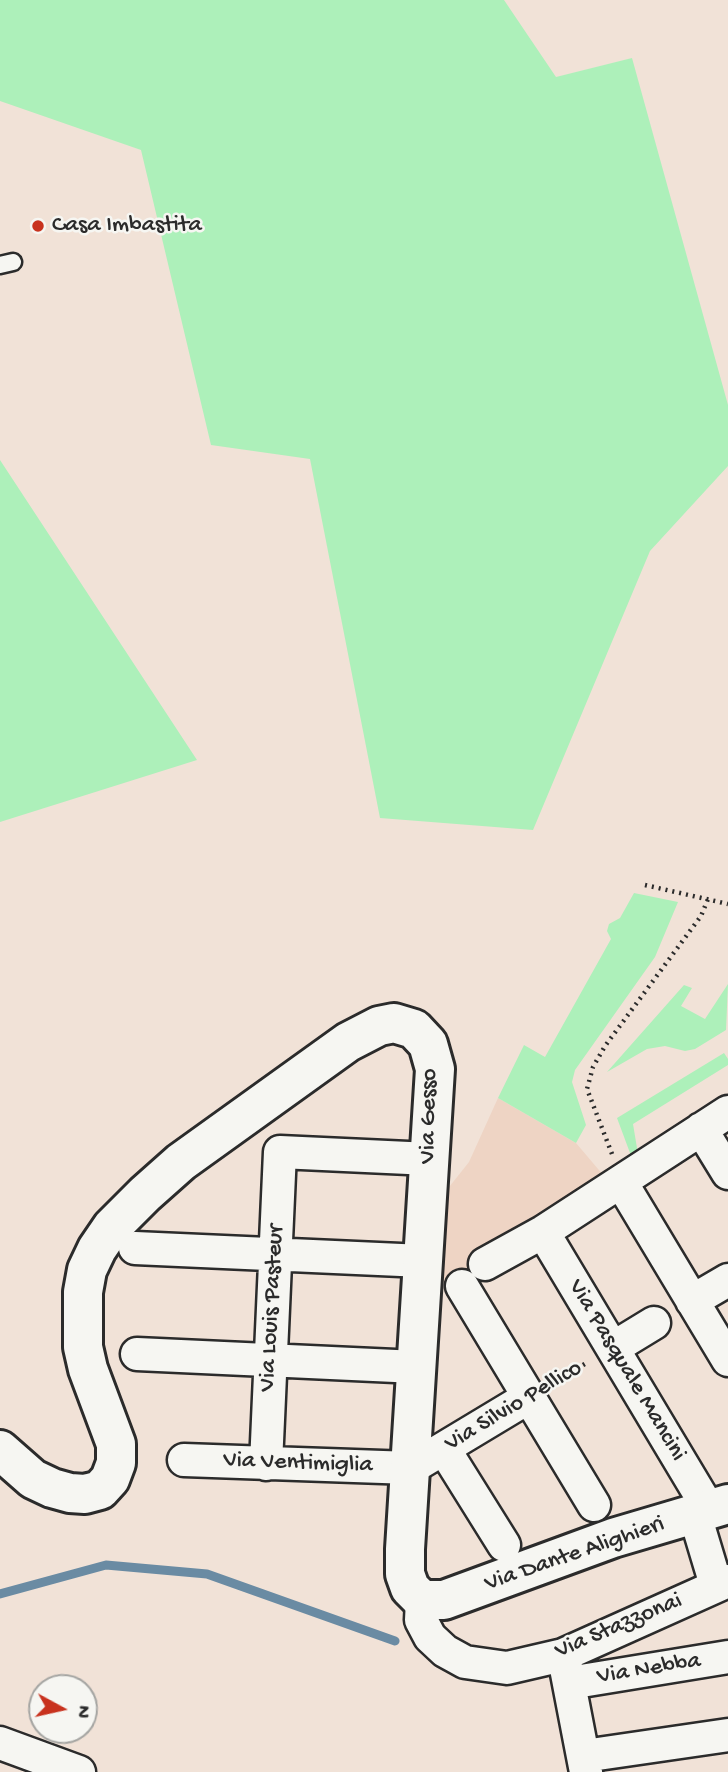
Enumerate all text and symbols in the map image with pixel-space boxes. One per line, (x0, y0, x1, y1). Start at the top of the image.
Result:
place label: Casa Imbastita (52, 212, 202, 240)
marker: Casa Imbastita (30, 218, 46, 234)
street label: Via Gesso (415, 1068, 445, 1164)
street label: Via Louis Pasteur (254, 1224, 292, 1392)
street label: Via Pasquale Mancini (560, 1275, 692, 1467)
street label: Via Silvio Pellico (440, 1355, 588, 1459)
street label: Via Ventimiglia (223, 1447, 373, 1481)
street label: Via Dante Alighieri (481, 1511, 669, 1599)
street label: Via Stazzonai (551, 1587, 687, 1667)
street label: Via Nebba (595, 1648, 703, 1692)
north arrow (28, 1674, 98, 1744)
text: N (70, 1704, 95, 1719)

